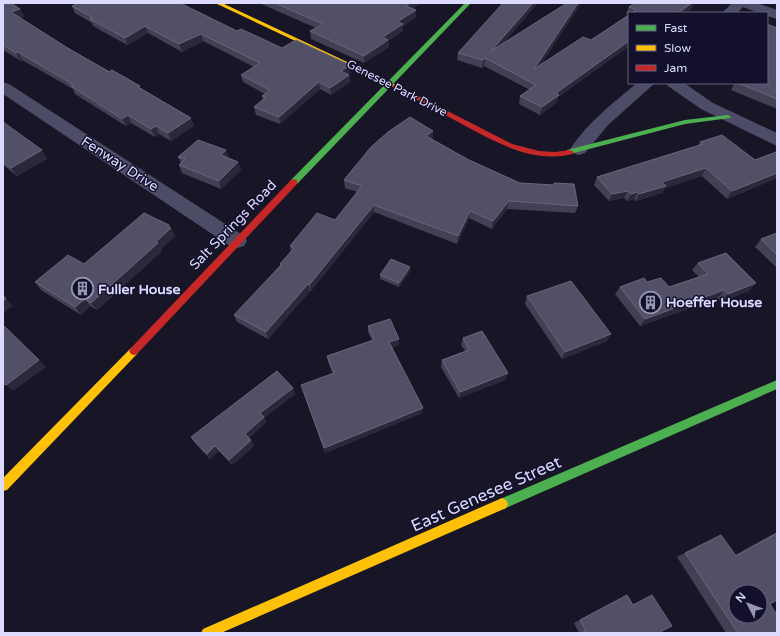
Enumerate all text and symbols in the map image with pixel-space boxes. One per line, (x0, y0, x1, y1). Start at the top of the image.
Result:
legend (628, 12, 768, 84)
text: Fast (664, 21, 688, 35)
text: Slow (664, 41, 691, 55)
street label: Genesee Park Drive (344, 57, 450, 119)
text: Jam (664, 61, 687, 75)
street label: Fenway Drive (78, 133, 162, 195)
street label: Salt Springs Road (186, 177, 280, 273)
building icon: Fuller House (69, 276, 95, 302)
place label: Fuller House (98, 281, 181, 298)
building icon: Hoeffer House (638, 289, 664, 315)
place label: Hoeffer House (666, 294, 762, 311)
street label: East Genesee Street (408, 451, 565, 537)
north arrow (728, 584, 768, 624)
text: N (733, 590, 749, 605)

